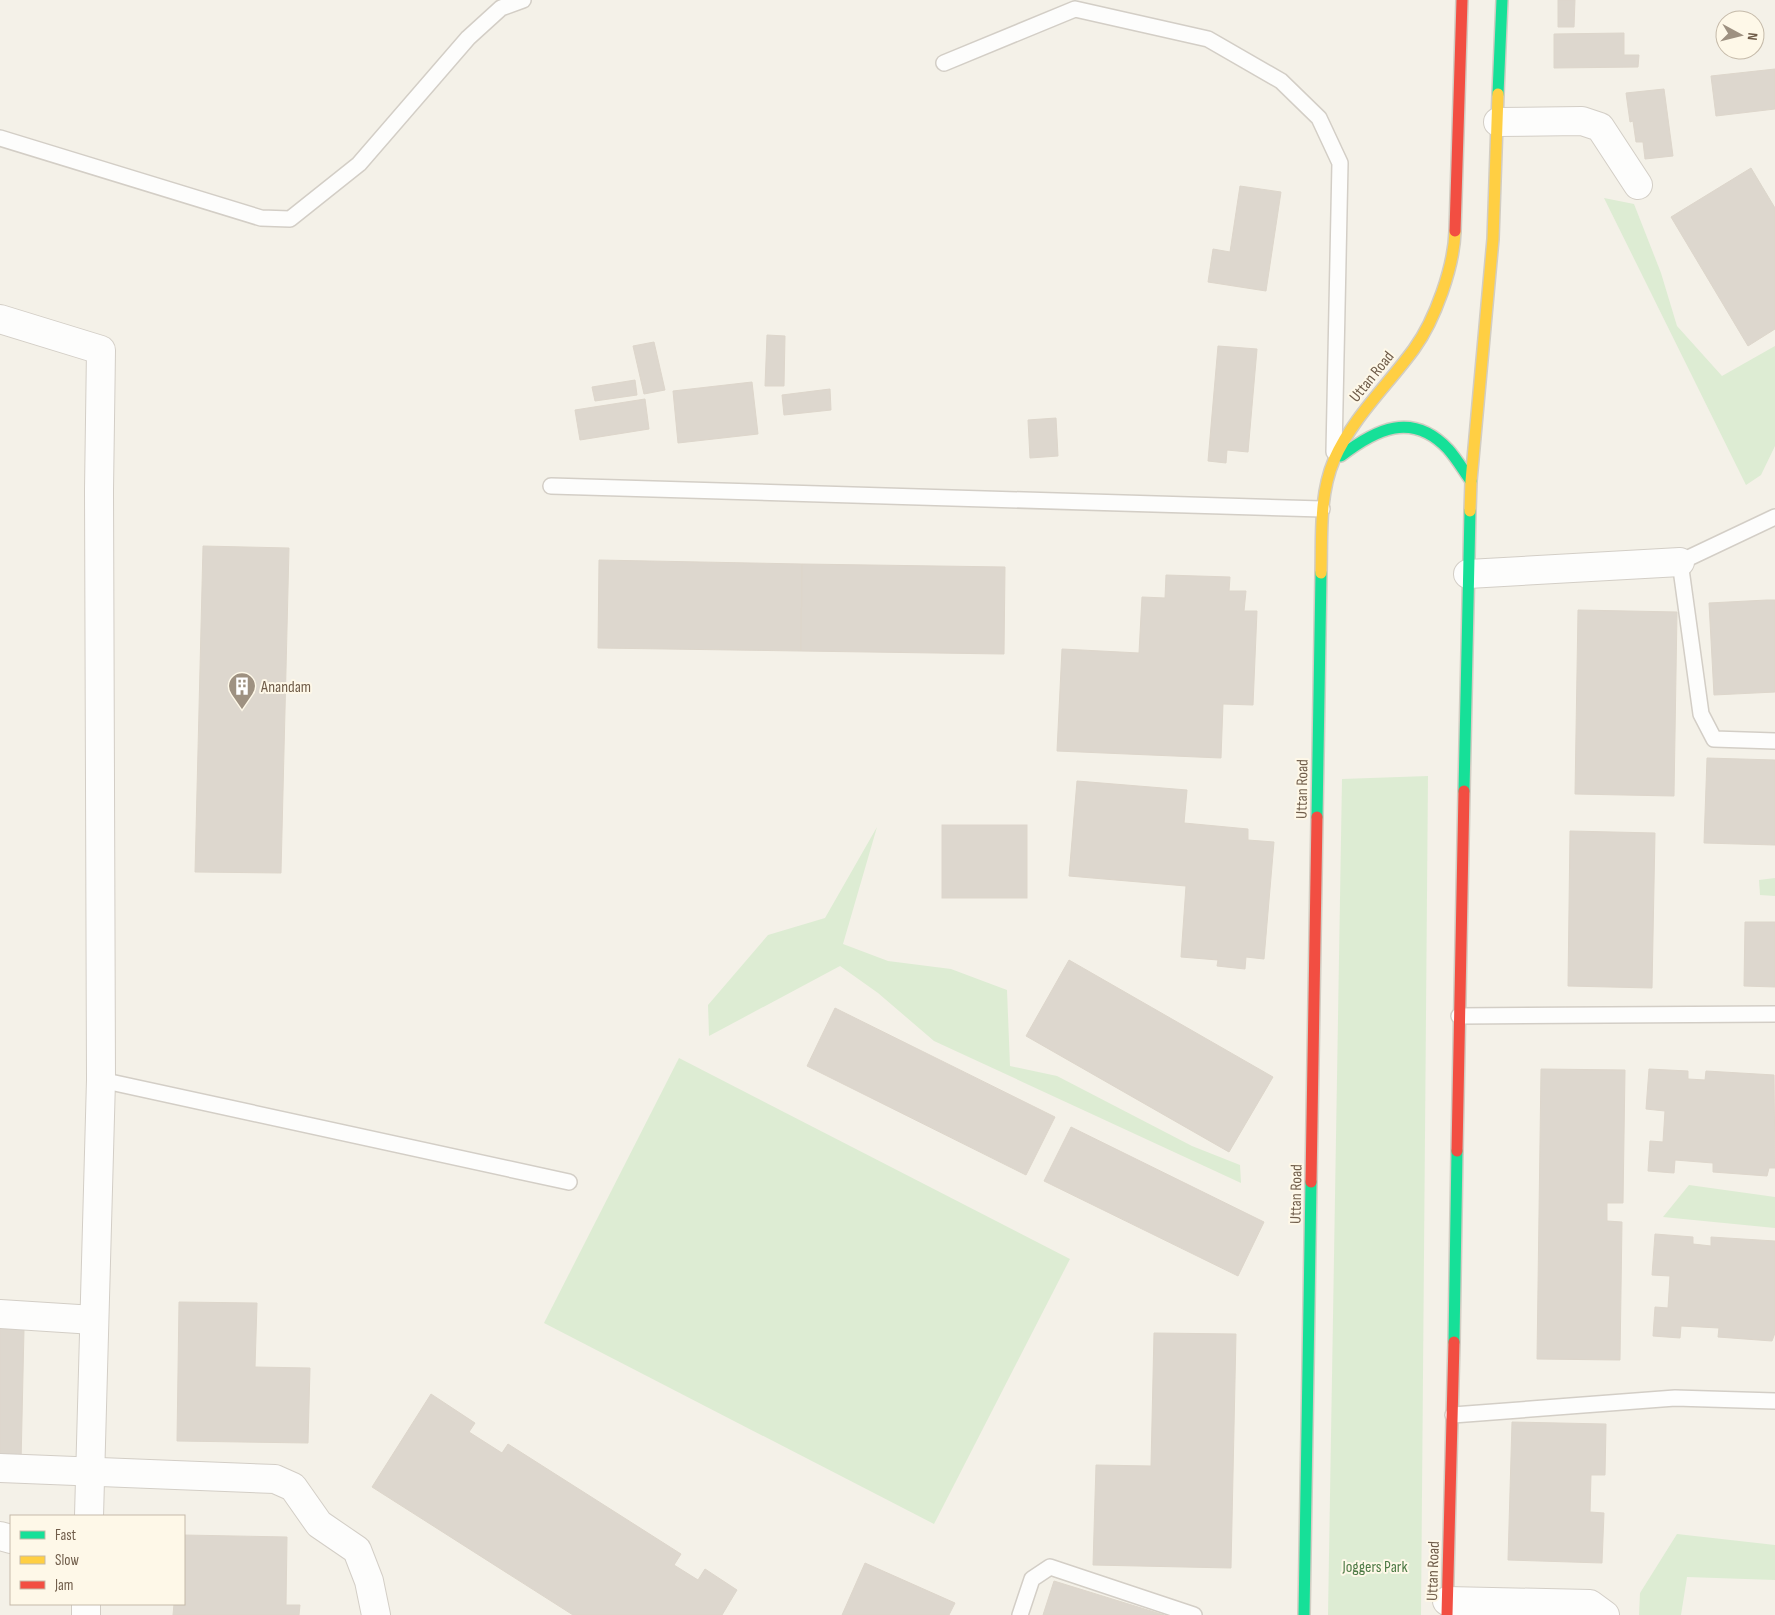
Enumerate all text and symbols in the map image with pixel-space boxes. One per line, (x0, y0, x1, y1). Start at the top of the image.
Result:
north arrow (1715, 10, 1765, 60)
text: N (1744, 32, 1761, 41)
street label: Uttan Road (1346, 348, 1398, 406)
building icon: Anandam (227, 671, 257, 710)
place label: Anandam (260, 678, 311, 697)
street label: Uttan Road (1292, 759, 1313, 819)
street label: Uttan Road (1286, 1164, 1307, 1224)
legend (10, 1515, 185, 1605)
text: Fast (55, 1526, 77, 1545)
street label: Uttan Road (1423, 1541, 1444, 1601)
text: Slow (55, 1551, 79, 1570)
park label: Joggers Park (1341, 1558, 1408, 1577)
text: Jam (54, 1576, 73, 1595)

